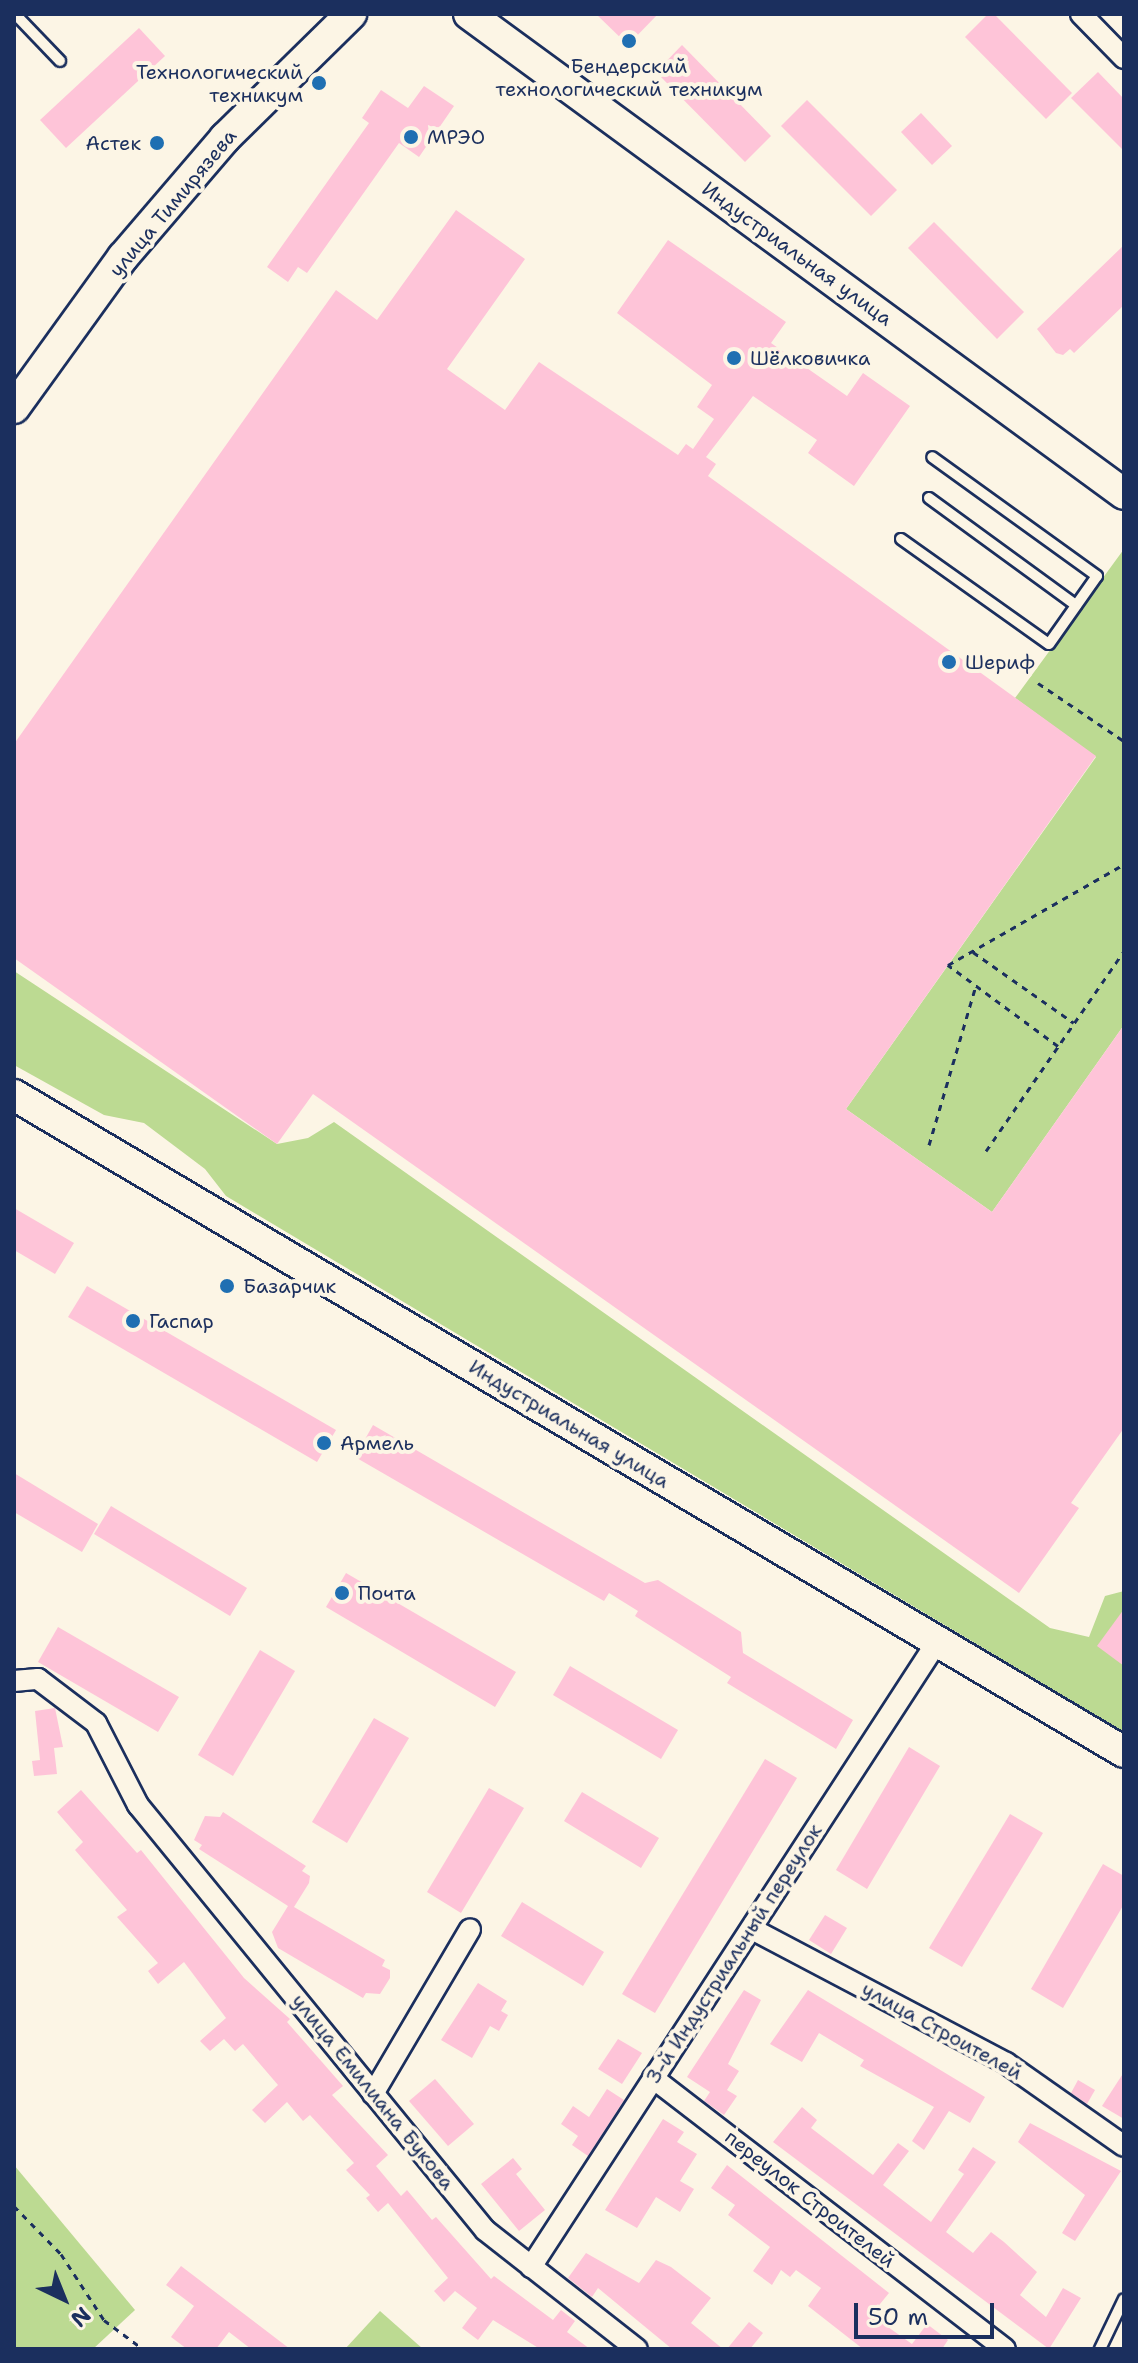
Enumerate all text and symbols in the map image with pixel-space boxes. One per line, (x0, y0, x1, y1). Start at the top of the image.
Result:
marker: Бендерский технологический техникум (620, 32, 638, 50)
place label: Бендерский технологический техникум (495, 54, 763, 101)
place label: Технологический техникум (136, 60, 303, 107)
marker: Технологический техникум (310, 74, 328, 92)
street label: улица Тимирязева (104, 124, 242, 282)
place label: МРЭО (427, 125, 485, 149)
marker: МРЭО (402, 128, 420, 146)
place label: Астек (85, 131, 141, 155)
marker: Астек (148, 134, 166, 152)
street label: Индустриальная улица (697, 177, 897, 331)
place label: Шёлковичка (750, 346, 870, 370)
marker: Шёлковичка (725, 349, 743, 367)
place label: Шериф (965, 650, 1035, 674)
marker: Шериф (940, 653, 958, 671)
place label: Базарчик (243, 1274, 336, 1298)
marker: Базарчик (218, 1277, 236, 1295)
place label: Гаспар (149, 1309, 214, 1333)
marker: Гаспар (124, 1312, 142, 1330)
street label: Индустриальная улица (465, 1355, 673, 1493)
place label: Армель (340, 1431, 414, 1455)
marker: Армель (315, 1434, 333, 1452)
place label: Почта (358, 1581, 416, 1605)
marker: Почта (333, 1584, 351, 1602)
street label: 3-й Индустриальный переулок (641, 1819, 827, 2089)
street label: улица Строителей (858, 1977, 1026, 2085)
street label: улица Емилиана Букова (287, 1989, 459, 2195)
street label: переулок Строителей (720, 2125, 900, 2273)
north arrow (24, 2259, 104, 2339)
scale bar (858, 2287, 998, 2337)
text: N (64, 2300, 97, 2333)
text: 50 m (868, 2301, 928, 2333)

